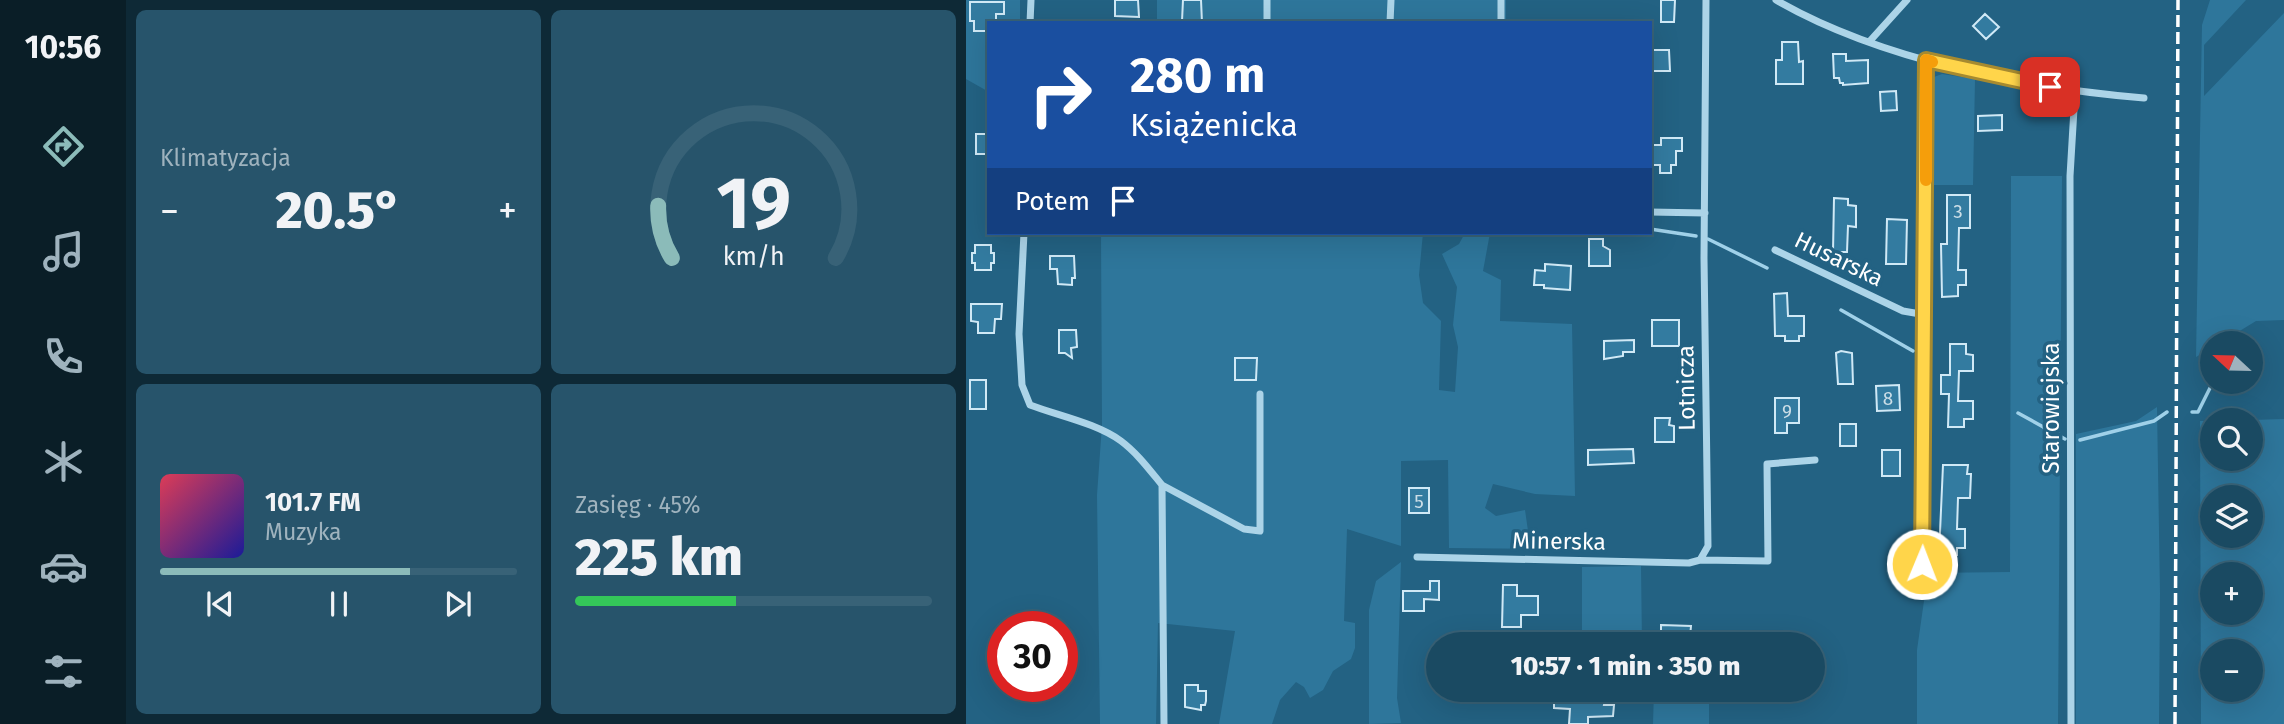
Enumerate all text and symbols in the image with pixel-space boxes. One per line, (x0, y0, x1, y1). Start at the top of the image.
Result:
text: 10:56 (25, 28, 101, 66)
text: 280 m (1130, 46, 1266, 105)
icon: right (1015, 49, 1106, 140)
pin (2020, 57, 2080, 117)
icon: arrive (2031, 68, 2069, 106)
text: Książenicka (1130, 106, 1298, 144)
icon: directions (39, 122, 88, 171)
text: Klimatyzacja (160, 144, 291, 172)
text: 19 (716, 160, 791, 247)
text: 20.5° (276, 179, 402, 242)
icon: arrive (1104, 182, 1142, 220)
text: Potem (1015, 186, 1090, 217)
text: − (160, 188, 179, 234)
text: + (498, 188, 517, 234)
house number: 3 (1953, 200, 1963, 223)
street label: Husarska (1790, 226, 1888, 292)
icon: music (39, 227, 88, 276)
text: km/h (723, 242, 784, 272)
north arrow (2200, 331, 2263, 394)
map controls (2200, 331, 2263, 702)
icon: phone (39, 332, 88, 381)
street label: Starowiejska (2037, 342, 2065, 474)
street label: Lotnicza (1671, 345, 1701, 431)
house number: 8 (1883, 387, 1893, 410)
house number: 9 (1782, 400, 1792, 423)
button: search (2200, 408, 2263, 471)
icon: climate (39, 437, 88, 486)
button: layers (2200, 485, 2263, 548)
text: 101.7 FM (265, 487, 361, 518)
house number: 5 (1414, 490, 1424, 513)
text: Zasięg · 45% (575, 491, 700, 519)
text: Muzyka (265, 518, 342, 546)
text: 225 km (575, 526, 743, 589)
street label: Minerska (1512, 526, 1606, 556)
position arrow (1885, 527, 1959, 601)
icon: car (39, 542, 88, 591)
button: + (2200, 562, 2263, 625)
icon: previous (201, 585, 239, 623)
icon: pause (320, 585, 358, 623)
icon: next (439, 585, 477, 623)
speed limit sign: 30 (987, 611, 1078, 702)
button: − (2200, 639, 2263, 702)
icon: filters (39, 647, 88, 696)
text: 10:57 · 1 min · 350 m (1511, 651, 1740, 682)

